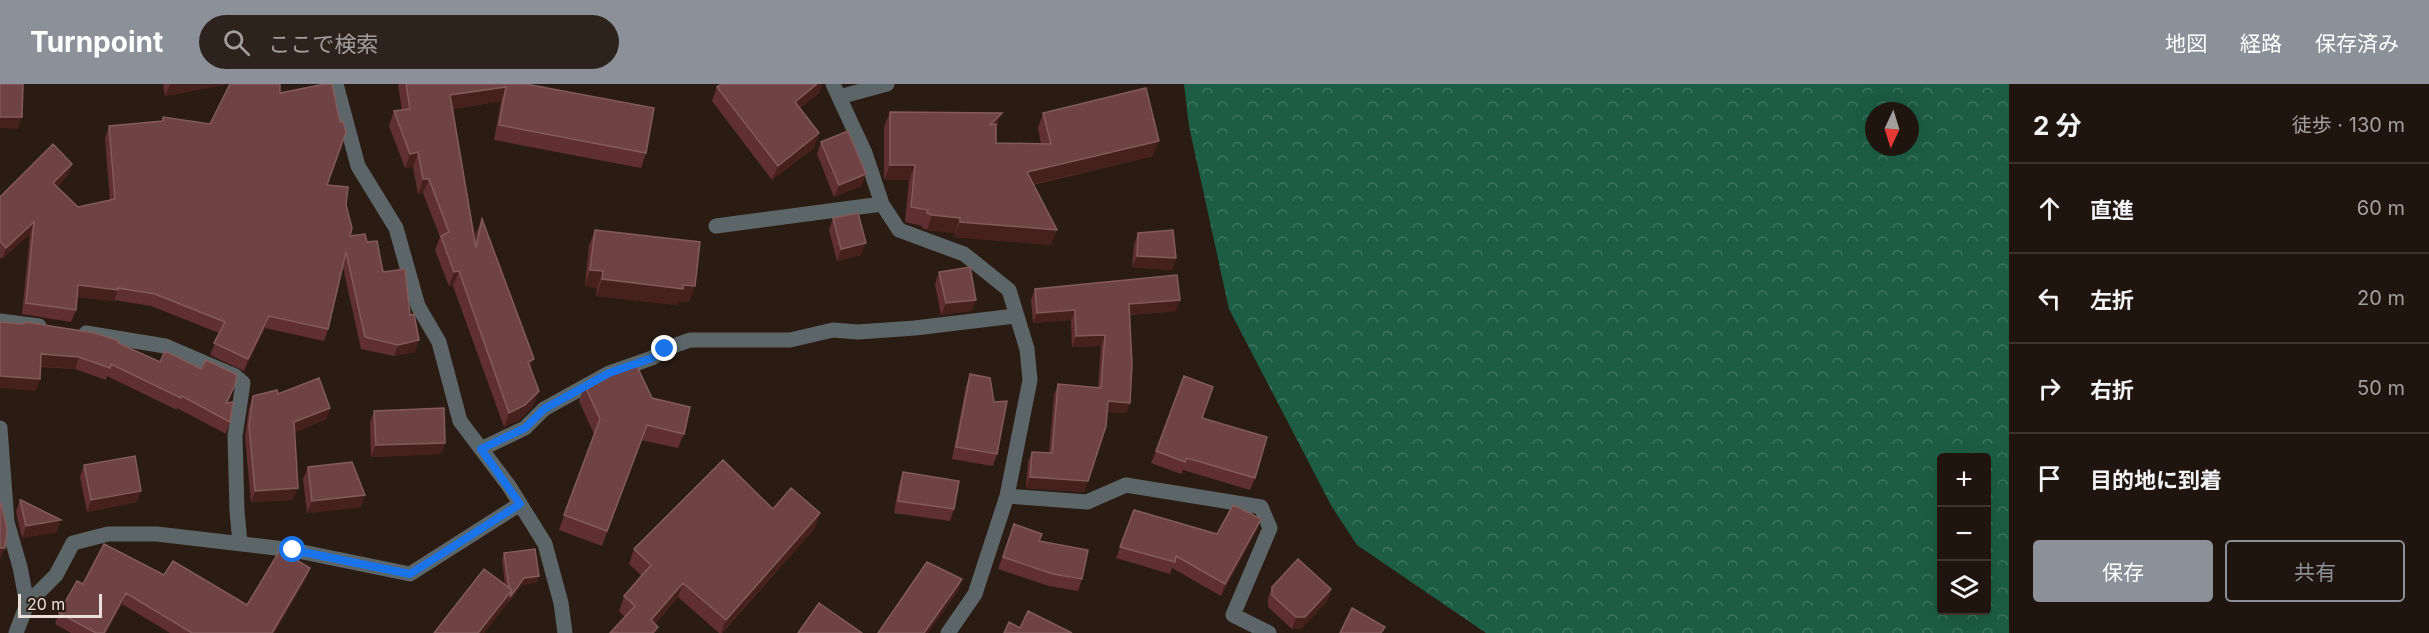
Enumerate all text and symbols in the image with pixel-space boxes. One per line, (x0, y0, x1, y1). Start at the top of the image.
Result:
search box (199, 15, 619, 69)
text: Turnpoint (30, 25, 163, 59)
icon: search (220, 26, 253, 59)
text: ここで検索 (268, 31, 378, 57)
text: 地図 (2165, 31, 2207, 56)
text: 経路 (2240, 31, 2282, 56)
text: 保存済み (2315, 31, 2399, 56)
north arrow (1865, 102, 1919, 156)
text: 2 分 (2033, 110, 2082, 141)
text: 徒歩 · 130 m (2292, 113, 2405, 137)
icon: ahead (2033, 192, 2066, 225)
text: 60 m (2357, 196, 2405, 220)
text: 直進 (2090, 197, 2134, 223)
icon: left (2033, 282, 2066, 315)
text: 20 m (2357, 286, 2405, 310)
text: 左折 (2090, 287, 2134, 313)
route end (651, 335, 677, 361)
icon: right (2033, 372, 2066, 405)
text: 50 m (2357, 376, 2405, 400)
text: 右折 (2090, 377, 2134, 403)
map controls (1937, 453, 1991, 615)
button: + (1937, 453, 1991, 507)
icon: arrive (2033, 462, 2066, 495)
text: 目的地に到着 (2090, 467, 2222, 493)
button: − (1937, 507, 1991, 561)
route start (279, 536, 305, 562)
button: 保存 (2033, 540, 2213, 602)
button: 共有 (2225, 540, 2405, 602)
button: layers (1937, 561, 1991, 615)
scale bar (18, 591, 102, 618)
text: 20 m (27, 594, 65, 614)

